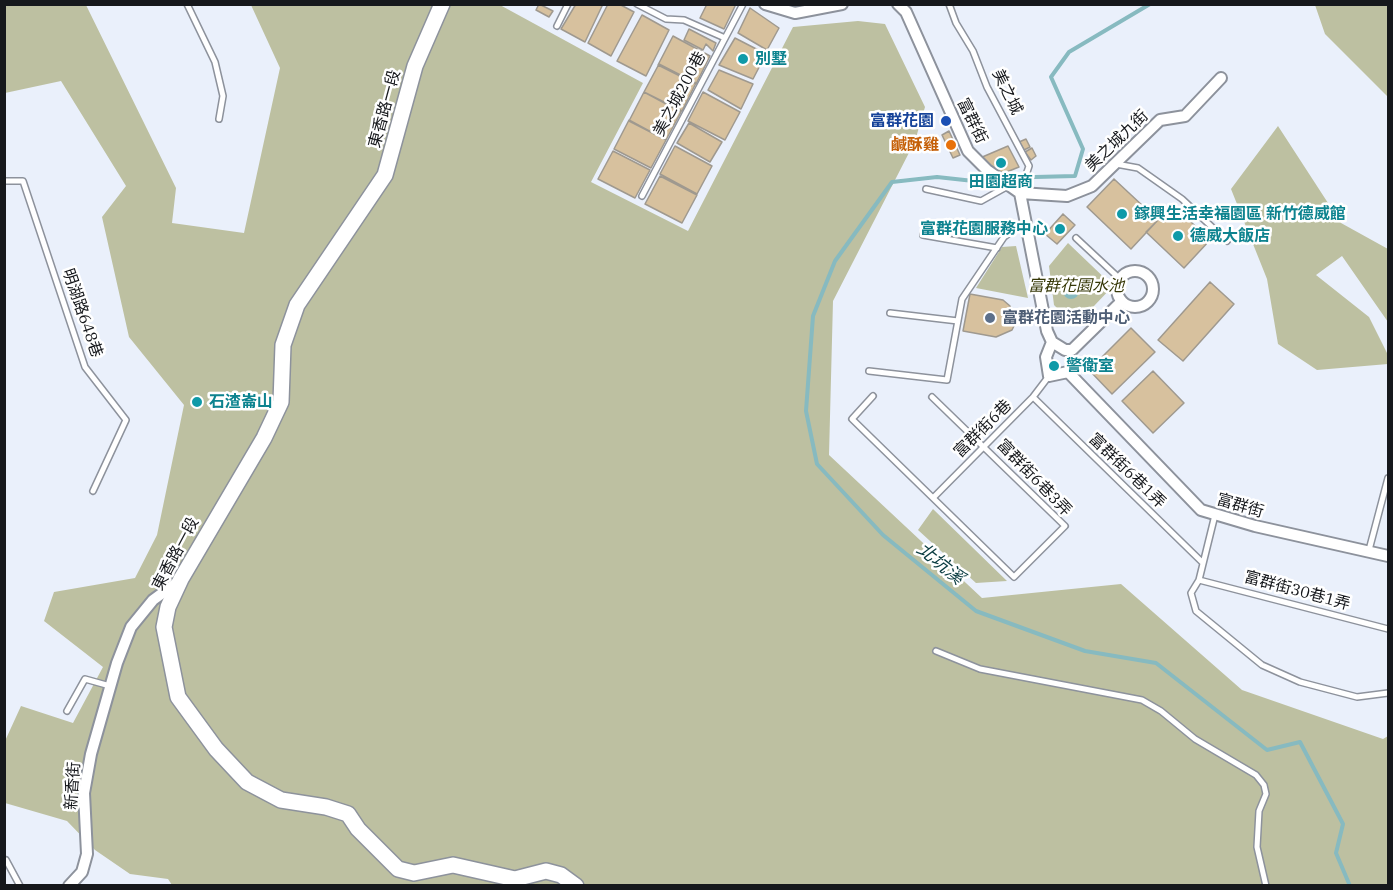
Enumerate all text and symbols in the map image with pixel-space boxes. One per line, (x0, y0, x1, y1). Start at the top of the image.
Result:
street label: 美之城200巷 (650, 49, 710, 139)
place label: 別墅 (755, 49, 787, 69)
marker: 別墅 (736, 52, 750, 66)
street label: 美之城 (988, 66, 1026, 118)
street label: 東香路一段 (365, 68, 405, 150)
street label: 富群街 (953, 95, 991, 147)
street label: 美之城九街 (1082, 106, 1152, 176)
place label: 富群花園 (870, 111, 934, 131)
marker: 富群花園 (939, 114, 953, 128)
place label: 鹹酥雞 (891, 135, 939, 155)
marker: 鹹酥雞 (944, 138, 958, 152)
marker: 田園超商 (994, 156, 1008, 170)
place label: 田園超商 (969, 172, 1033, 192)
place label: 鎵興生活幸福園區 新竹德威館 (1134, 204, 1346, 224)
marker: 鎵興生活幸福園區 新竹德威館 (1115, 207, 1129, 221)
place label: 富群花園服務中心 (920, 219, 1048, 239)
marker: 富群花園服務中心 (1053, 222, 1067, 236)
place label: 德威大飯店 (1190, 226, 1270, 246)
marker: 德威大飯店 (1171, 229, 1185, 243)
street label: 明湖路648巷 (58, 266, 106, 360)
park label: 富群花園水池 (1028, 276, 1124, 296)
place label: 富群花園活動中心 (1002, 308, 1130, 328)
marker: 富群花園活動中心 (983, 311, 997, 325)
place label: 警衛室 (1066, 356, 1114, 376)
marker: 警衛室 (1047, 359, 1061, 373)
place label: 石渣崙山 (209, 392, 273, 412)
marker: 石渣崙山 (190, 395, 204, 409)
street label: 富群街6巷 (950, 396, 1016, 462)
street label: 富群街6巷1弄 (1085, 430, 1169, 512)
street label: 富群街6巷3弄 (993, 436, 1075, 520)
street label: 富群街 (1214, 490, 1266, 522)
street label: 東香路一段 (149, 514, 203, 594)
water label: 北坑溪 (912, 539, 968, 589)
street label: 富群街30巷1弄 (1242, 568, 1352, 614)
street label: 新香街 (62, 761, 84, 811)

